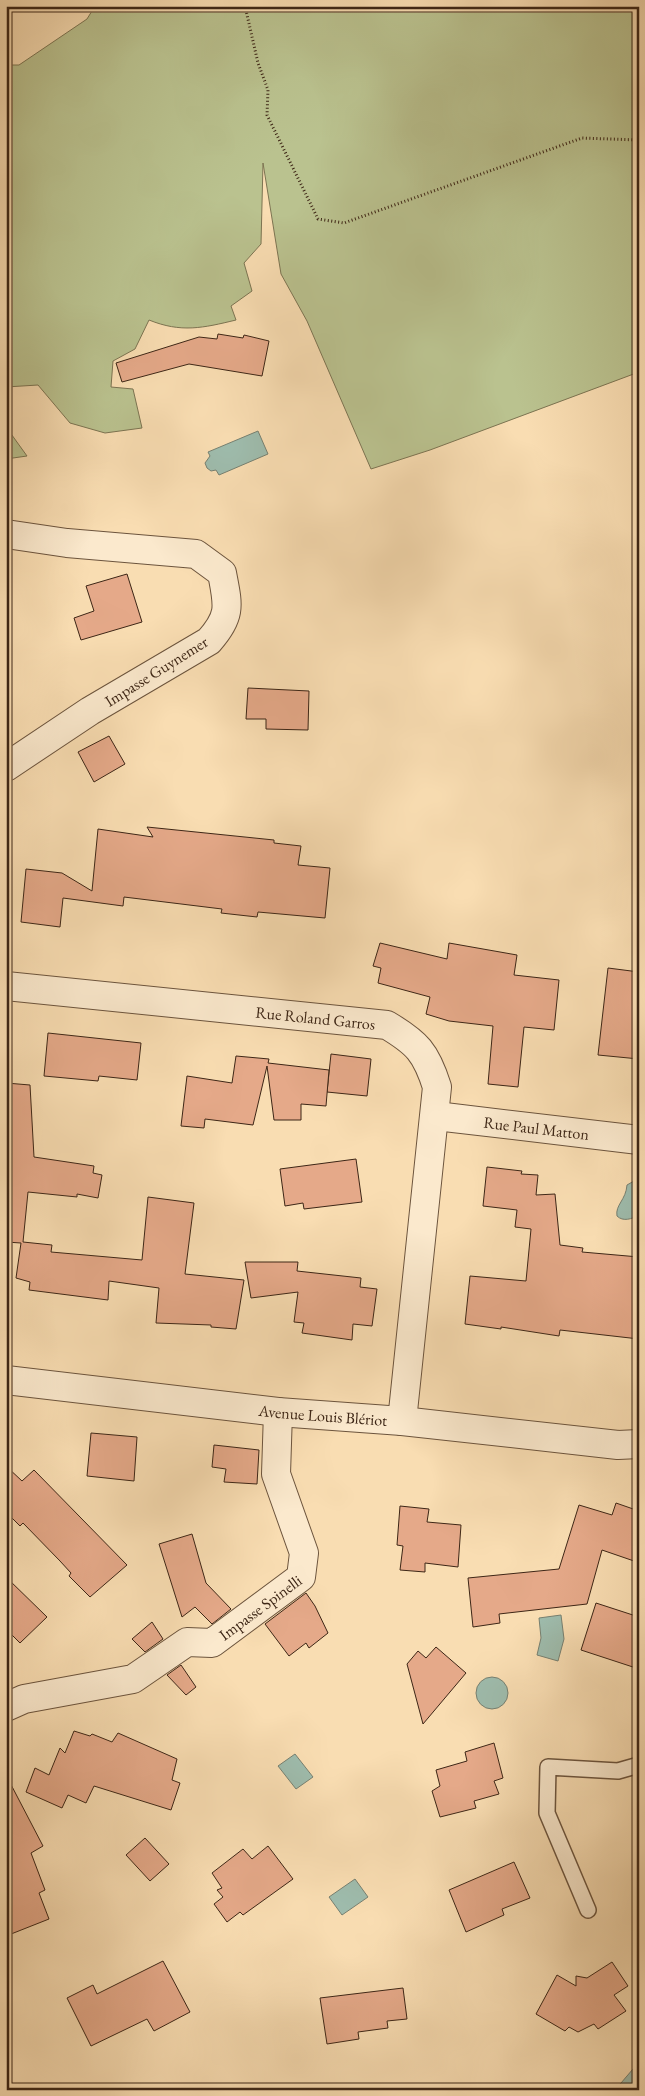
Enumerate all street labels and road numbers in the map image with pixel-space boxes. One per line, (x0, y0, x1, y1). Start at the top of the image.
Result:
street label: Impasse Guynemer (101, 631, 212, 712)
street label: Rue Roland Garros (254, 1002, 376, 1035)
street label: Rue Paul Matton (482, 1112, 591, 1145)
street label: Avenue Louis Blériot (257, 1400, 388, 1431)
street label: Impasse Spinelli (215, 1570, 306, 1645)

